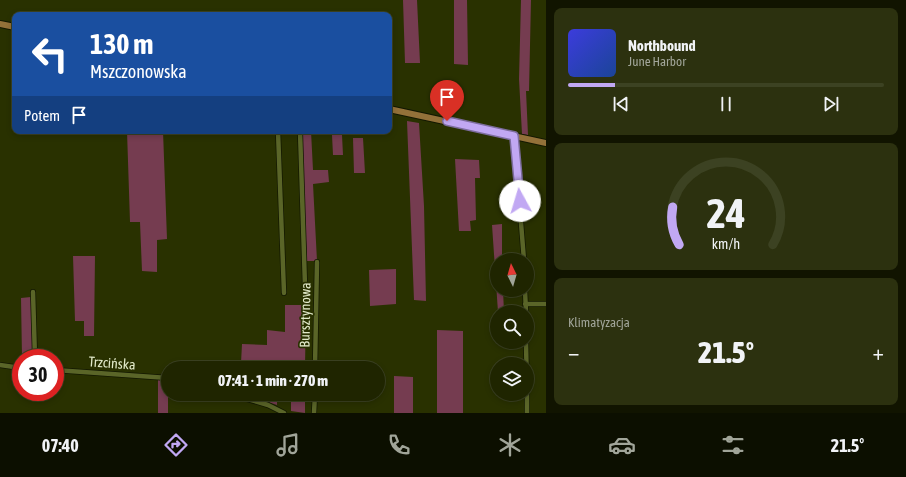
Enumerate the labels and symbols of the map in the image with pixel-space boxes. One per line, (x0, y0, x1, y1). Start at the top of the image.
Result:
pin (430, 80, 464, 121)
position arrow (499, 180, 541, 222)
north arrow (490, 253, 534, 297)
street label: Bursztynowa (296, 282, 314, 348)
speed limit sign: 30 (12, 349, 64, 401)
street label: Trzcińska (88, 353, 136, 373)

